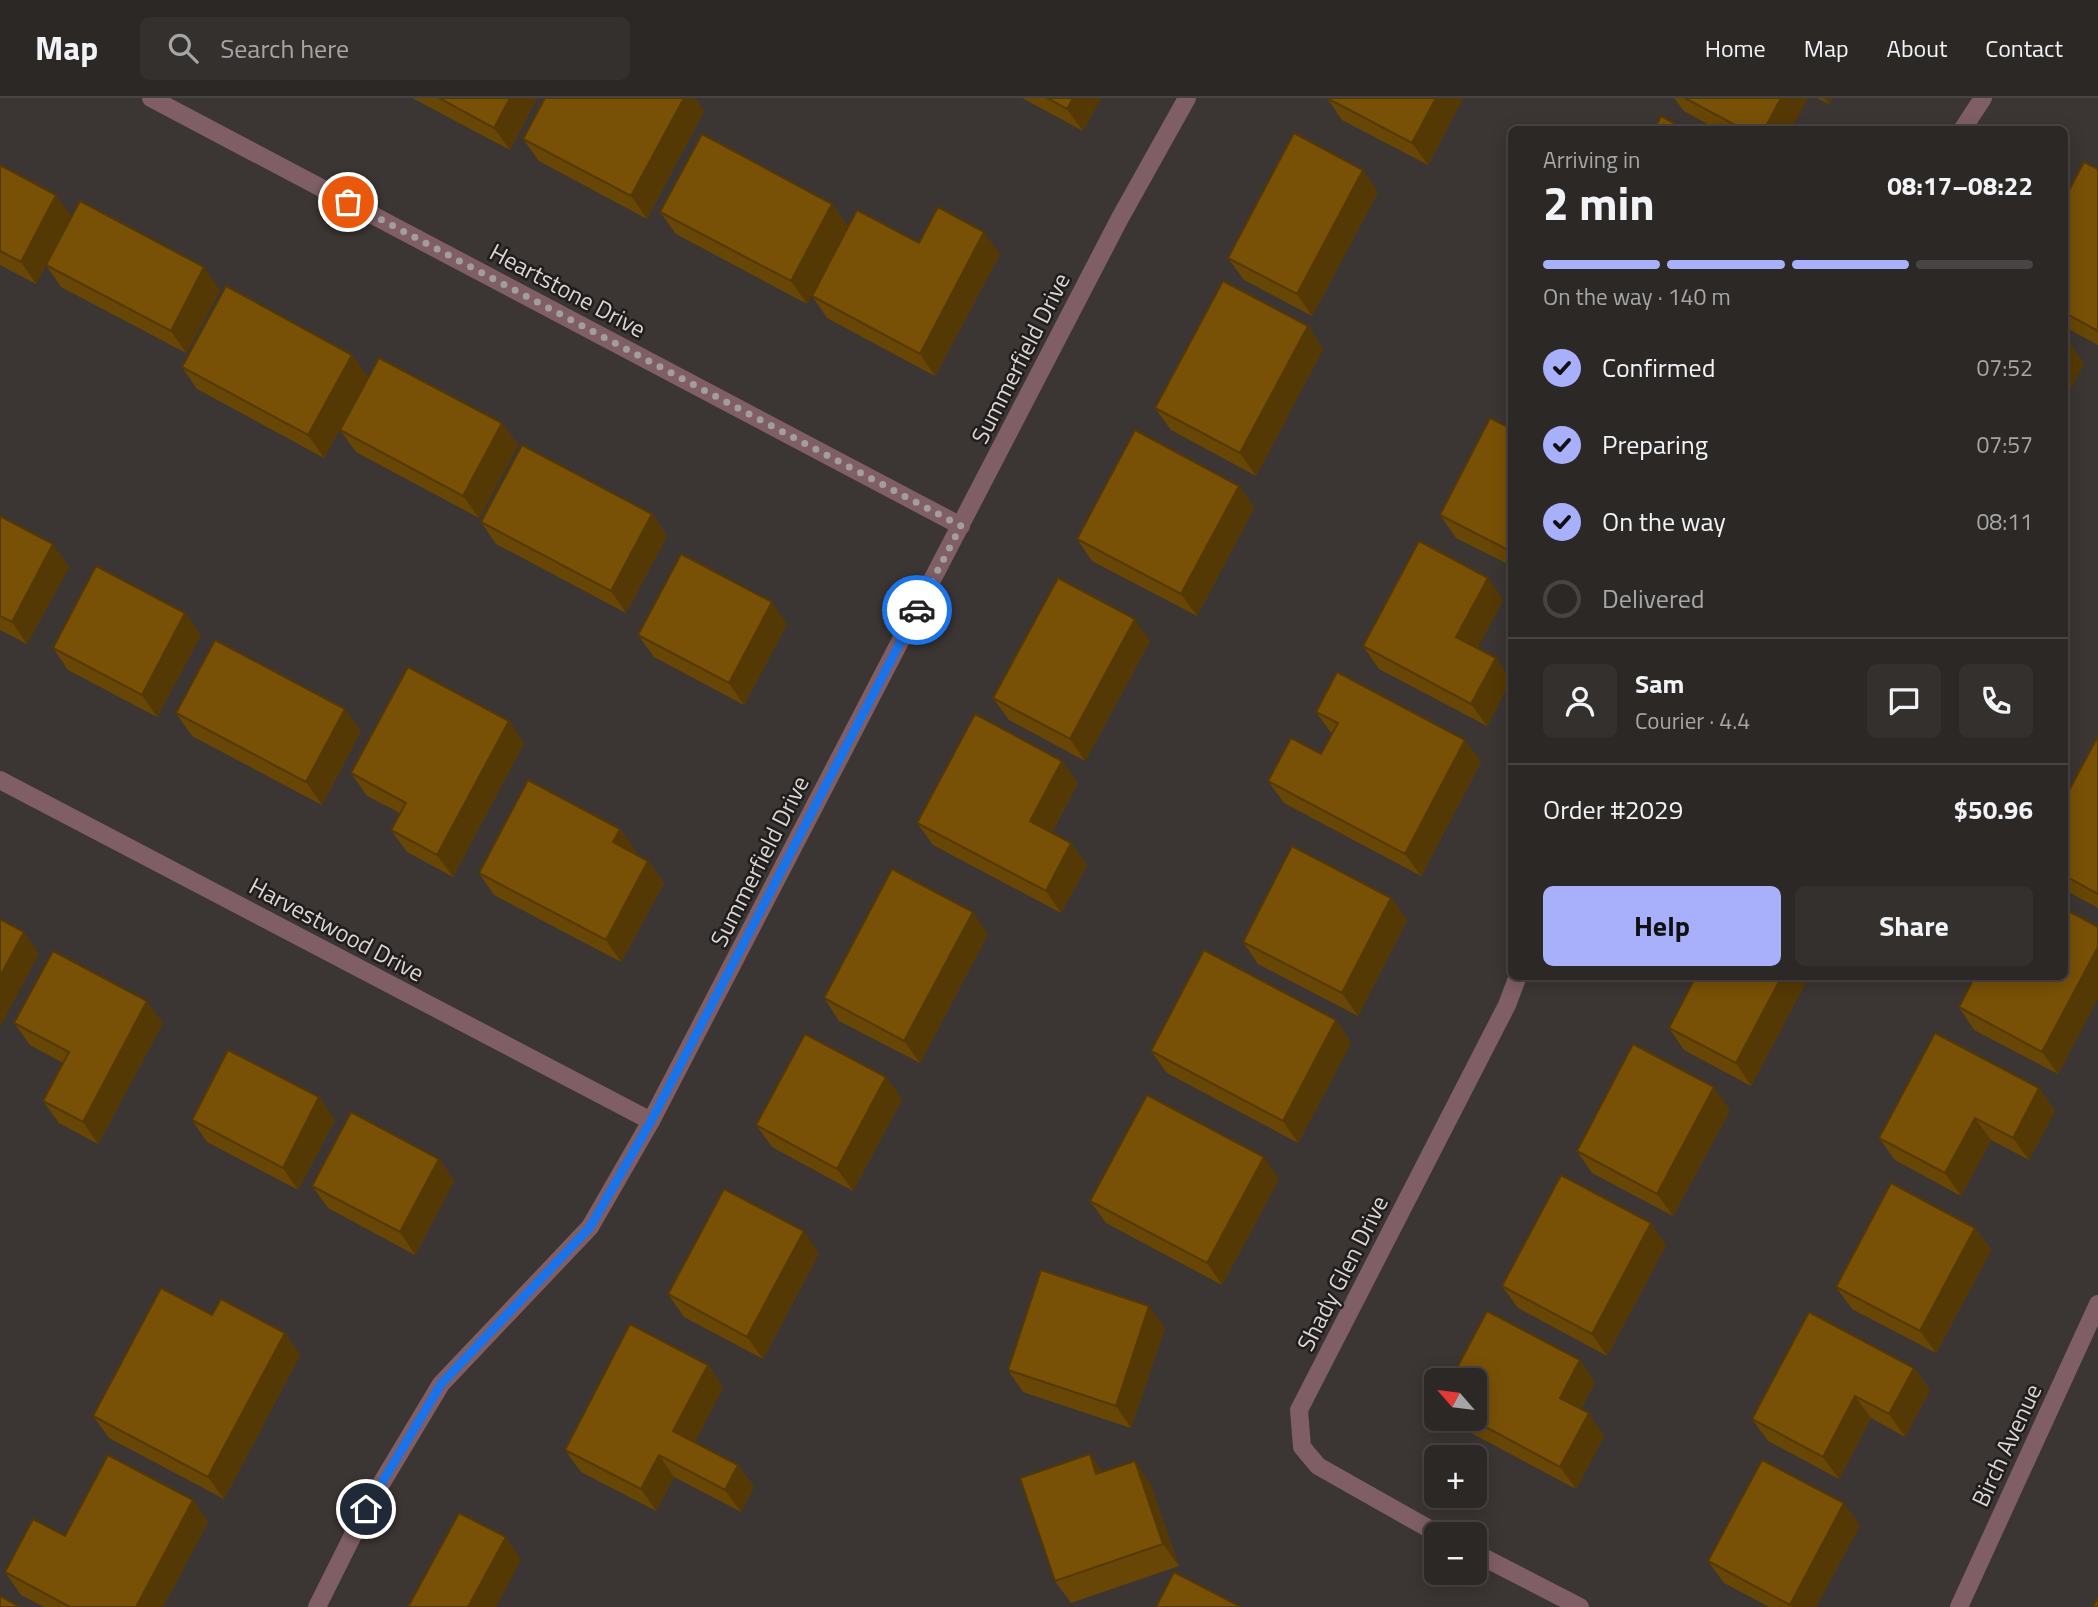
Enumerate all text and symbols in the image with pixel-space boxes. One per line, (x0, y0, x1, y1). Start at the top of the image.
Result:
search box (140, 17, 630, 80)
text: Map (35, 23, 98, 73)
icon: search (164, 29, 202, 67)
text: Search here (220, 29, 349, 68)
text: Home (1705, 30, 1766, 66)
text: Map (1804, 30, 1849, 66)
text: About (1887, 30, 1947, 66)
text: Contact (1985, 30, 2063, 66)
text: Arriving in (1543, 142, 1640, 177)
text: 08:17–08:22 (1887, 166, 2033, 205)
text: 2 min (1543, 168, 1655, 238)
pin (318, 172, 378, 232)
icon: bag (329, 183, 367, 221)
street label: Heartstone Drive (484, 234, 652, 346)
street label: Summerfield Drive (961, 266, 1079, 450)
text: On the way · 140 m (1543, 279, 1731, 314)
text: Confirmed (1602, 348, 1716, 387)
icon: check (1543, 349, 1581, 387)
text: 07:52 (1976, 350, 2033, 385)
text: Preparing (1602, 425, 1708, 464)
icon: check (1543, 426, 1581, 464)
text: 07:57 (1976, 427, 2033, 462)
text: On the way (1602, 502, 1726, 541)
icon: check (1543, 503, 1581, 541)
text: 08:11 (1976, 504, 2033, 539)
courier (882, 575, 952, 645)
text: Delivered (1602, 579, 1705, 618)
icon: car (898, 591, 936, 629)
button: person (1543, 664, 1617, 738)
text: Sam (1635, 664, 1684, 703)
button: chat (1867, 664, 1941, 738)
button: phone (1959, 664, 2033, 738)
text: Courier · 4.4 (1635, 703, 1750, 738)
street label: Summerfield Drive (700, 769, 818, 953)
text: Order #2029 (1543, 790, 1683, 829)
text: $50.96 (1954, 790, 2033, 829)
street label: Harvestwood Drive (243, 868, 431, 990)
button: Help (1543, 886, 1781, 966)
button: Share (1795, 886, 2033, 966)
street label: Shady Glen Drive (1287, 1189, 1397, 1357)
north arrow (1424, 1368, 1488, 1432)
map controls (1424, 1368, 1487, 1585)
street label: Birch Avenue (1962, 1378, 2050, 1512)
button: + (1424, 1445, 1487, 1508)
pin (336, 1479, 396, 1539)
icon: home (347, 1490, 385, 1528)
button: − (1424, 1522, 1487, 1585)

